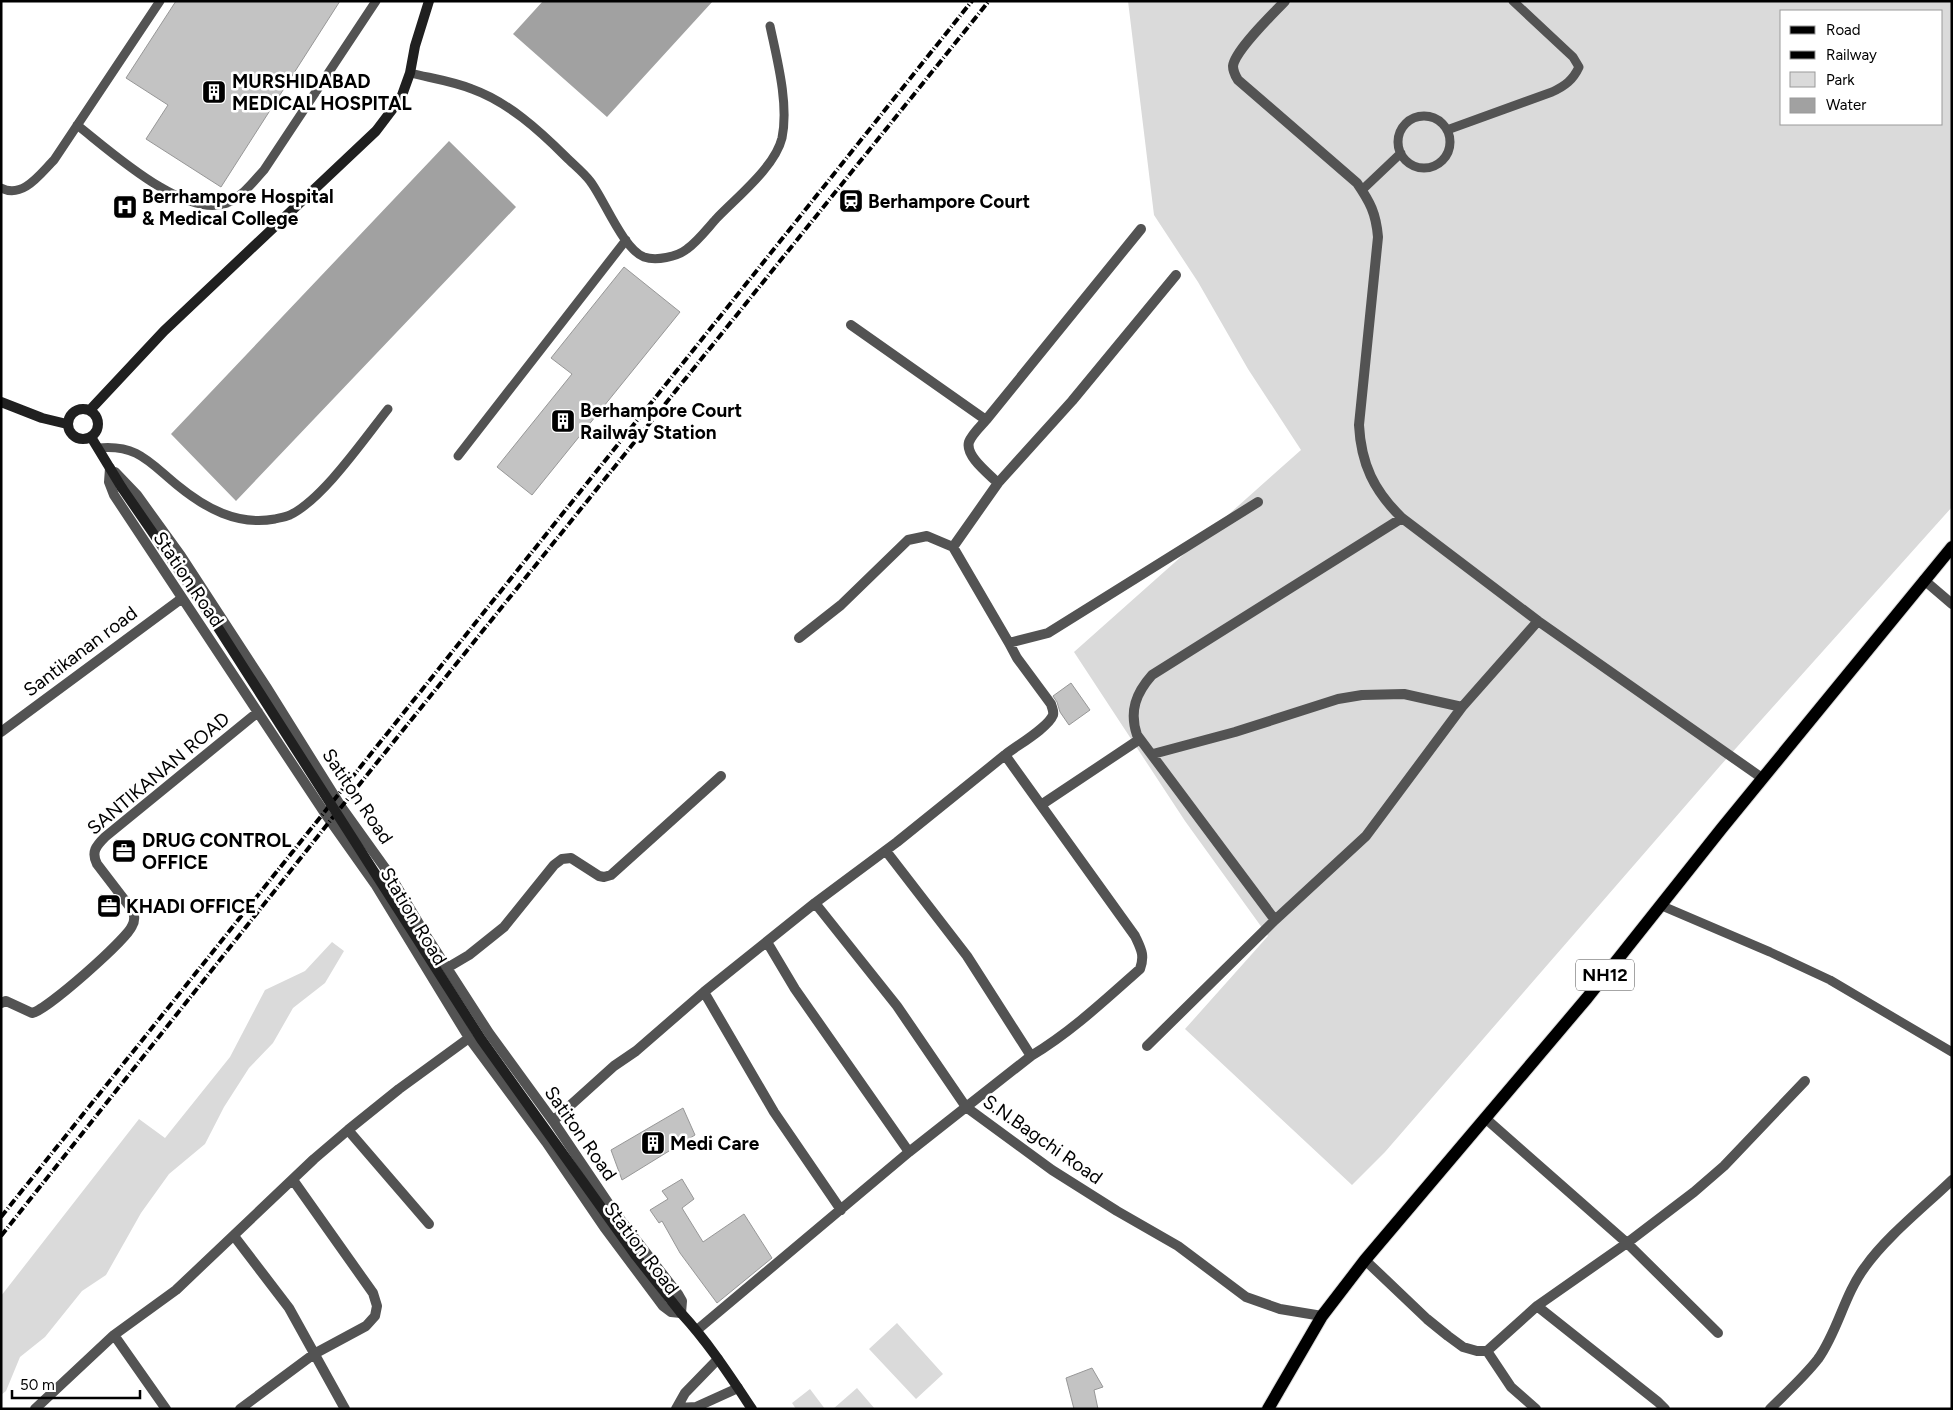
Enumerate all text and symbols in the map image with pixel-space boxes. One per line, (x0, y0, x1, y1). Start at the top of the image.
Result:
legend (1780, 10, 1943, 125)
text: Road (1826, 21, 1861, 39)
text: Railway (1826, 46, 1877, 64)
place label: MURSHIDABAD MEDICAL HOSPITAL (232, 70, 412, 115)
text: Park (1826, 71, 1855, 89)
building icon: MURSHIDABAD MEDICAL HOSPITAL (201, 79, 227, 105)
text: Water (1826, 96, 1866, 114)
place label: Berrhampore Hospital & Medical College (142, 185, 334, 230)
station icon: Berhampore Court (838, 188, 864, 214)
place label: Berhampore Court (868, 190, 1030, 213)
hospital icon: Berrhampore Hospital & Medical College (112, 194, 138, 220)
place label: Berhampore Court Railway Station (580, 399, 742, 444)
building icon: Berhampore Court Railway Station (550, 408, 576, 434)
street label: Station Road (148, 527, 229, 631)
street label: Santikanan road (19, 601, 142, 702)
street label: SANTIKANAN ROAD (82, 707, 234, 840)
street label: Satiton Road (317, 744, 398, 848)
place label: DRUG CONTROL OFFICE (142, 829, 292, 874)
office icon: DRUG CONTROL OFFICE (111, 838, 137, 864)
street label: Station Road (375, 863, 452, 969)
office icon: KHADI OFFICE (96, 893, 122, 919)
place label: KHADI OFFICE (126, 895, 256, 918)
road number: NH12 (1576, 960, 1634, 990)
street label: Satiton Road (540, 1082, 622, 1185)
street label: S.N.Bagchi Road (979, 1090, 1107, 1189)
building icon: Medi Care (640, 1130, 666, 1156)
place label: Medi Care (670, 1132, 760, 1155)
street label: Station Road (599, 1197, 684, 1299)
scale bar (12, 1368, 140, 1400)
text: 50 m (20, 1376, 55, 1394)

